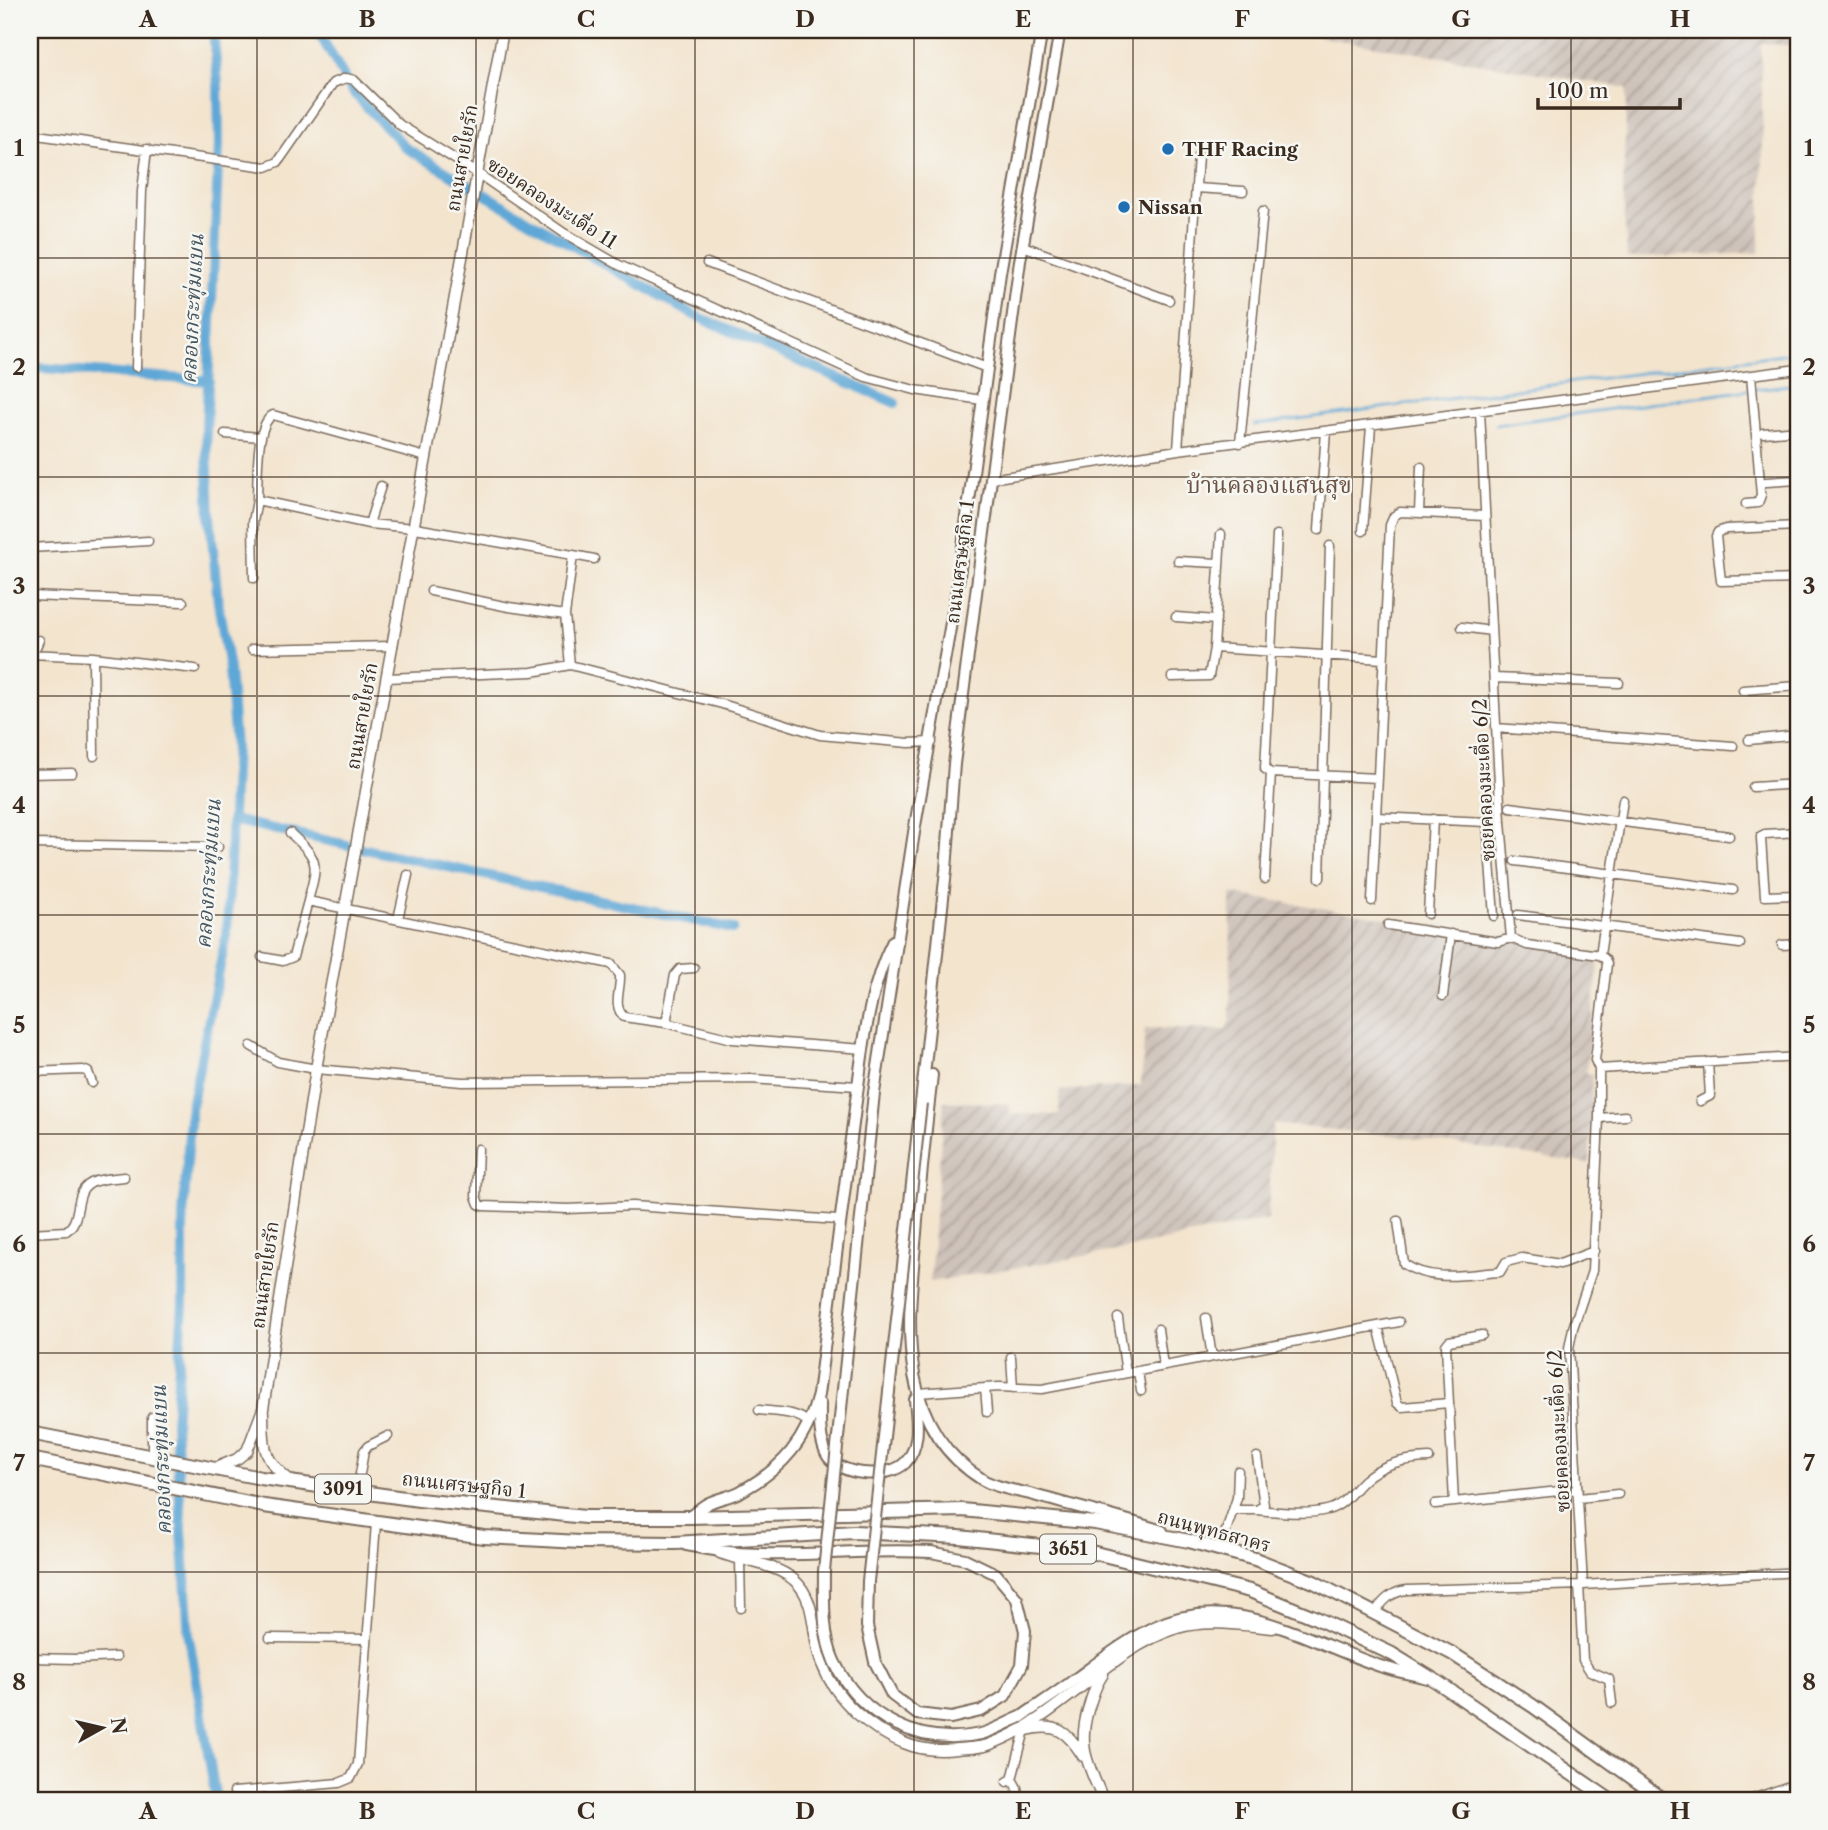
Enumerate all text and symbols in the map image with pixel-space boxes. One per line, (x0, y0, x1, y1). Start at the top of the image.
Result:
text: A (138, 5, 158, 33)
text: B (358, 5, 376, 33)
text: C (577, 5, 595, 33)
text: D (795, 5, 815, 33)
text: E (1015, 5, 1031, 33)
text: F (1234, 5, 1250, 33)
text: G (1451, 5, 1471, 33)
text: H (1670, 5, 1691, 33)
scale bar (1538, 66, 1679, 110)
text: 100 m (1548, 78, 1609, 103)
street label: ถนนสายใยรัก (439, 102, 483, 213)
text: 1 (14, 134, 25, 162)
text: 1 (1804, 134, 1815, 162)
place label: THF Racing (1182, 138, 1299, 161)
marker: THF Racing (1160, 141, 1176, 157)
street label: ซอยคลองมะเดื่อ 11 (483, 150, 623, 254)
place label: Nissan (1138, 196, 1203, 219)
marker: Nissan (1116, 199, 1132, 215)
water label: คลองกระทุ่มแบน (176, 233, 210, 385)
text: 2 (12, 353, 26, 381)
text: 2 (1802, 353, 1816, 381)
district label: บ้านคลองแสนสุข (1186, 471, 1352, 500)
street label: ถนนเศรษฐกิจ 1 (941, 499, 979, 625)
text: 3 (13, 572, 26, 600)
text: 3 (1803, 572, 1816, 600)
street label: ถนนสายใยรัก (339, 660, 383, 771)
street label: ซอยคลองมะเดื่อ 6/2 (1465, 698, 1500, 862)
text: 4 (12, 791, 26, 819)
text: 4 (1802, 791, 1816, 819)
water label: คลองกระทุ่มแบน (190, 798, 228, 950)
text: 5 (13, 1011, 25, 1039)
text: 5 (1803, 1011, 1815, 1039)
street label: ถนนสายใยรัก (244, 1220, 284, 1330)
text: 6 (12, 1230, 26, 1258)
text: 6 (1802, 1230, 1816, 1258)
street label: ซอยคลองมะเดื่อ 6/2 (1540, 1349, 1575, 1513)
water label: คลองกระทุ่มแบน (146, 1384, 178, 1535)
text: 7 (13, 1449, 25, 1477)
text: 7 (1803, 1449, 1815, 1477)
street label: ถนนเศรษฐกิจ 1 (401, 1467, 527, 1503)
road number: 3091 (315, 1474, 371, 1504)
street label: ถนนพุทธสาคร (1155, 1505, 1273, 1558)
road number: 3651 (1040, 1534, 1096, 1564)
text: 8 (12, 1668, 26, 1696)
text: 8 (1802, 1668, 1816, 1696)
north arrow (66, 1694, 136, 1764)
text: N (106, 1716, 131, 1735)
text: A (138, 1797, 158, 1825)
text: B (358, 1797, 376, 1825)
text: C (577, 1797, 595, 1825)
text: D (795, 1797, 815, 1825)
text: E (1015, 1797, 1031, 1825)
text: F (1234, 1797, 1250, 1825)
text: G (1451, 1797, 1471, 1825)
text: H (1670, 1797, 1691, 1825)

